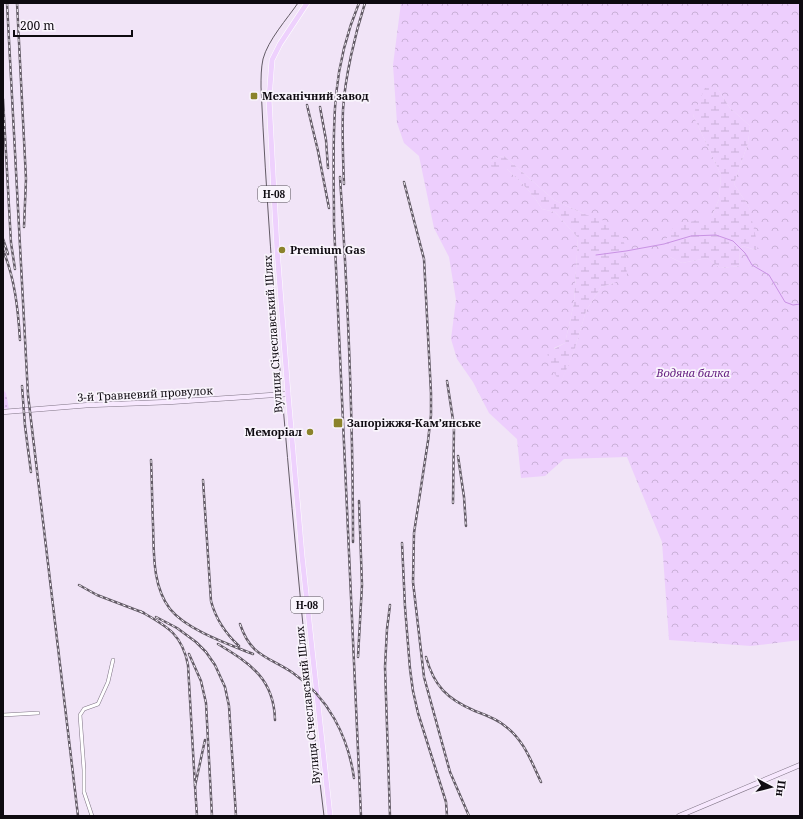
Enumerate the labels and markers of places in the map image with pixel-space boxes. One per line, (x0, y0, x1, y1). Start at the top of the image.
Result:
place label: Механічний завод (262, 88, 369, 103)
marker: Механічний завод (249, 91, 259, 101)
place label: Premium Gas (290, 242, 365, 257)
marker: Premium Gas (277, 245, 287, 255)
place label: Запоріжжя-Кам’янське (347, 415, 481, 430)
marker: Запоріжжя-Кам’янське (332, 417, 344, 429)
place label: Меморіал (245, 424, 302, 439)
marker: Меморіал (305, 427, 315, 437)

